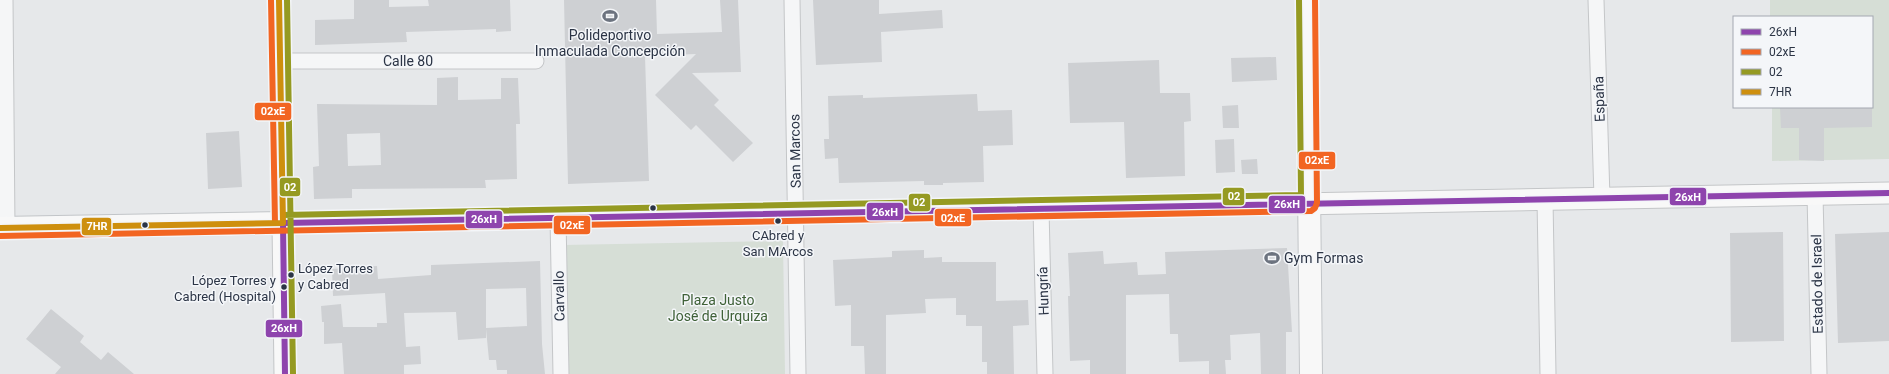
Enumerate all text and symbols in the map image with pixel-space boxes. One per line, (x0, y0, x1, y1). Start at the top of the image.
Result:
sports icon: Polideportivo Inmaculada Concepción (601, 7, 619, 25)
legend (1733, 16, 1873, 108)
text: 26xH (1769, 25, 1797, 39)
place label: Polideportivo Inmaculada Concepción (535, 27, 685, 59)
text: 02xE (1769, 45, 1795, 59)
street label: Calle 80 (383, 53, 433, 69)
text: 02 (1769, 65, 1783, 79)
street label: España (1590, 76, 1608, 122)
text: 7HR (1769, 85, 1792, 99)
line badge: 02xE (254, 102, 292, 121)
text: 02xE (261, 105, 285, 118)
street label: San Marcos (786, 114, 804, 188)
line badge: 02xE (1298, 151, 1336, 170)
text: 02xE (1305, 154, 1329, 167)
line badge: 02 (279, 177, 301, 197)
text: 02 (284, 181, 296, 194)
line badge: 02 (1222, 187, 1245, 206)
line badge: 26xH (1669, 187, 1707, 206)
text: 02 (1228, 190, 1240, 203)
text: 26xH (1675, 191, 1701, 204)
line badge: 02 (908, 193, 931, 212)
line badge: 26xH (1268, 195, 1306, 214)
text: 02 (913, 196, 925, 209)
text: 26xH (1274, 198, 1300, 211)
line badge: 26xH (866, 202, 904, 221)
unlabelled marker (648, 203, 658, 213)
text: 26xH (872, 206, 898, 219)
line badge: 02xE (934, 208, 972, 227)
line badge: 26xH (465, 210, 503, 229)
text: 02xE (941, 212, 965, 225)
text: 26xH (471, 213, 497, 226)
line badge: 02xE (553, 215, 591, 235)
marker: CAbred y San MArcos (773, 216, 783, 226)
line badge: 7HR (81, 217, 112, 236)
text: 02xE (560, 219, 584, 232)
text: 7HR (86, 220, 108, 233)
unlabelled marker (140, 220, 150, 230)
place label: CAbred y San MArcos (743, 228, 813, 259)
street label: Estado de Israel (1808, 234, 1826, 334)
sports icon: Gym Formas (1263, 249, 1281, 267)
place label: Gym Formas (1284, 250, 1363, 266)
place label: López Torres y Cabred (298, 261, 373, 292)
street label: Hungría (1034, 266, 1052, 316)
marker: López Torres y Cabred (286, 270, 296, 280)
street label: Carvallo (551, 271, 567, 321)
place label: López Torres y Cabred (Hospital) (174, 273, 276, 304)
marker: López Torres y Cabred (Hospital) (279, 282, 289, 292)
park label: Plaza Justo José de Urquiza (668, 292, 768, 324)
line badge: 26xH (265, 319, 303, 338)
text: 26xH (271, 322, 297, 335)

